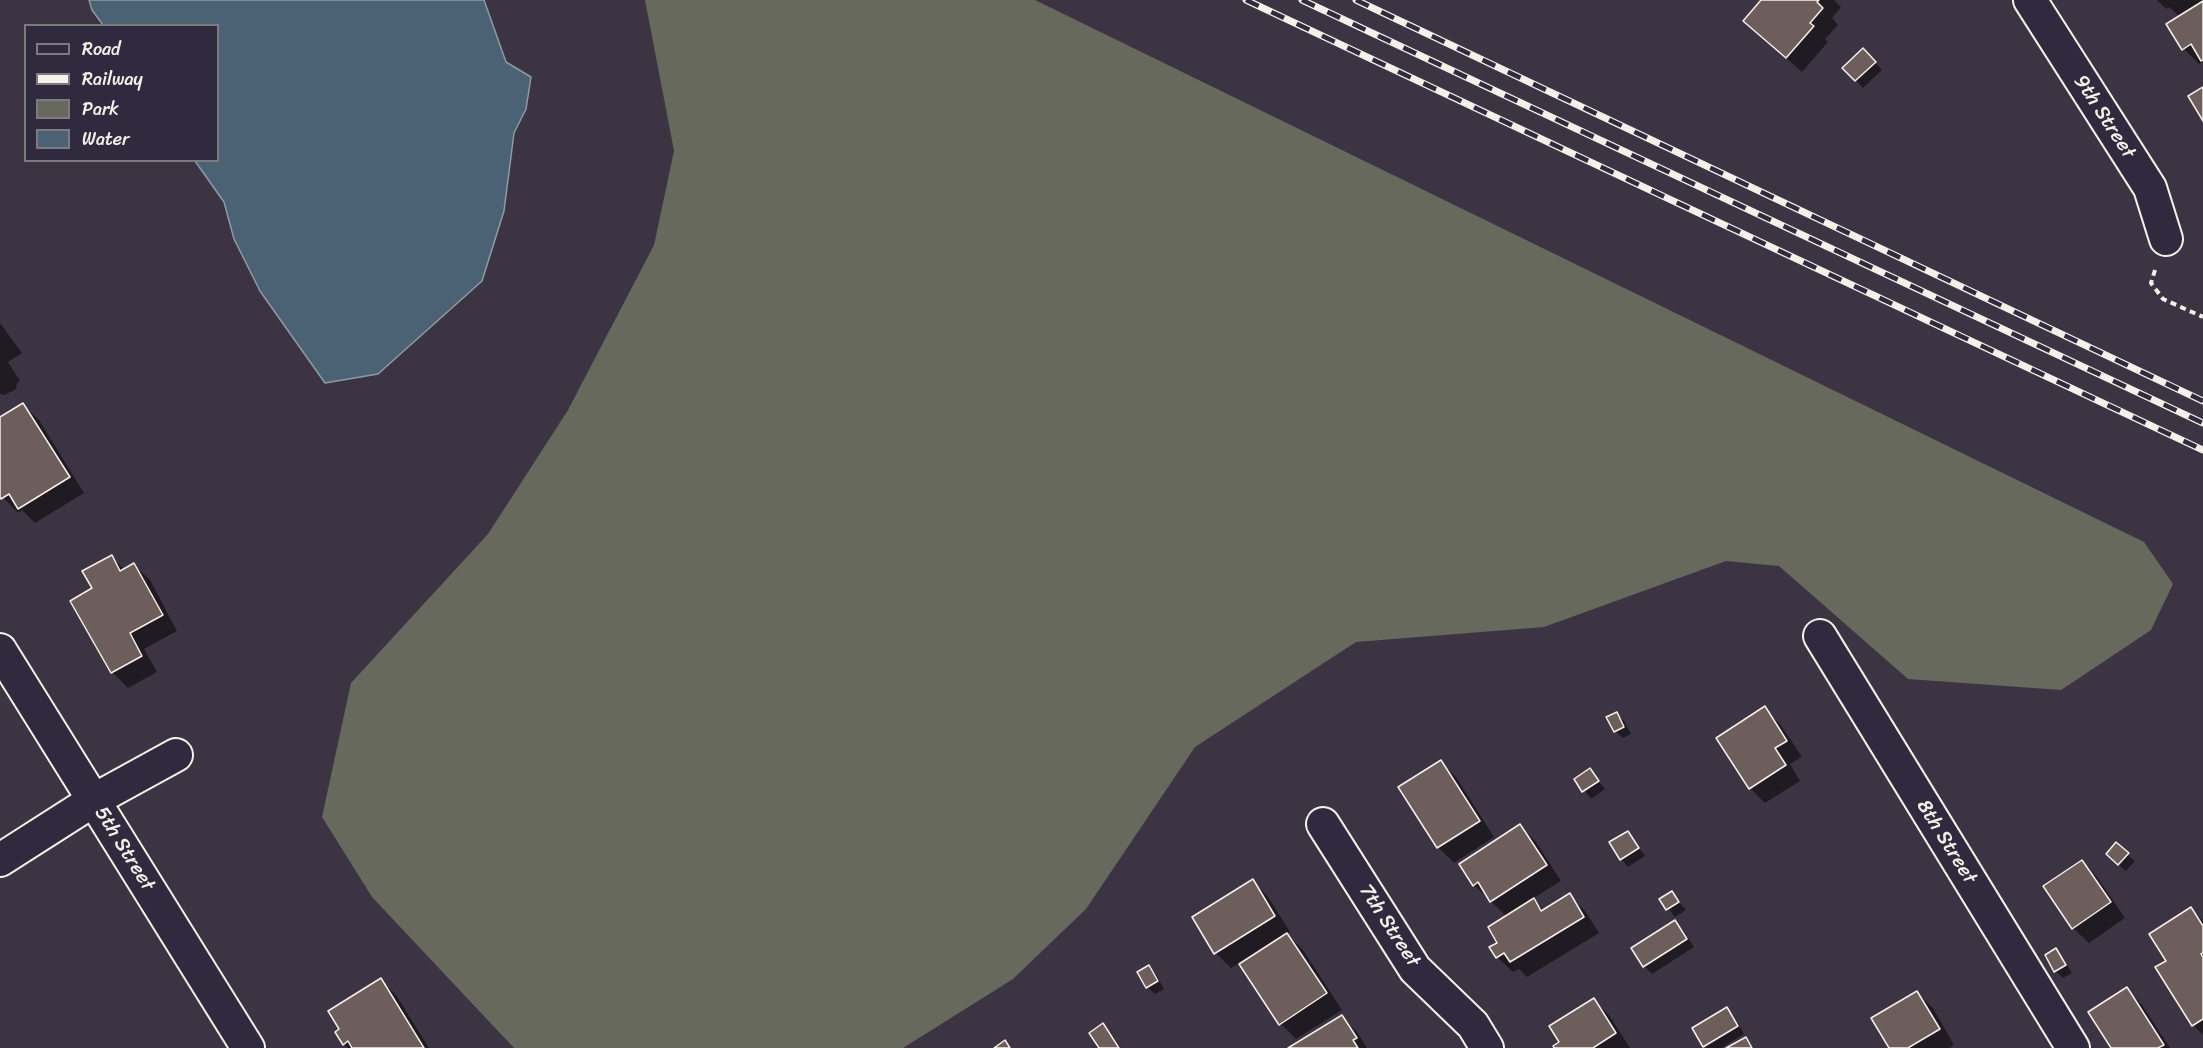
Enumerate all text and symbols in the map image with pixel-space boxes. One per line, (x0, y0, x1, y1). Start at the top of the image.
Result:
legend (24, 24, 219, 162)
text: Road (82, 33, 121, 65)
text: Railway (82, 63, 143, 95)
street label: 9th Street (2068, 71, 2140, 163)
text: Park (82, 93, 119, 125)
text: Water (82, 123, 129, 155)
street label: 8th Street (1911, 796, 1981, 888)
street label: 5th Street (89, 802, 159, 896)
street label: 7th Street (1353, 880, 1425, 972)

